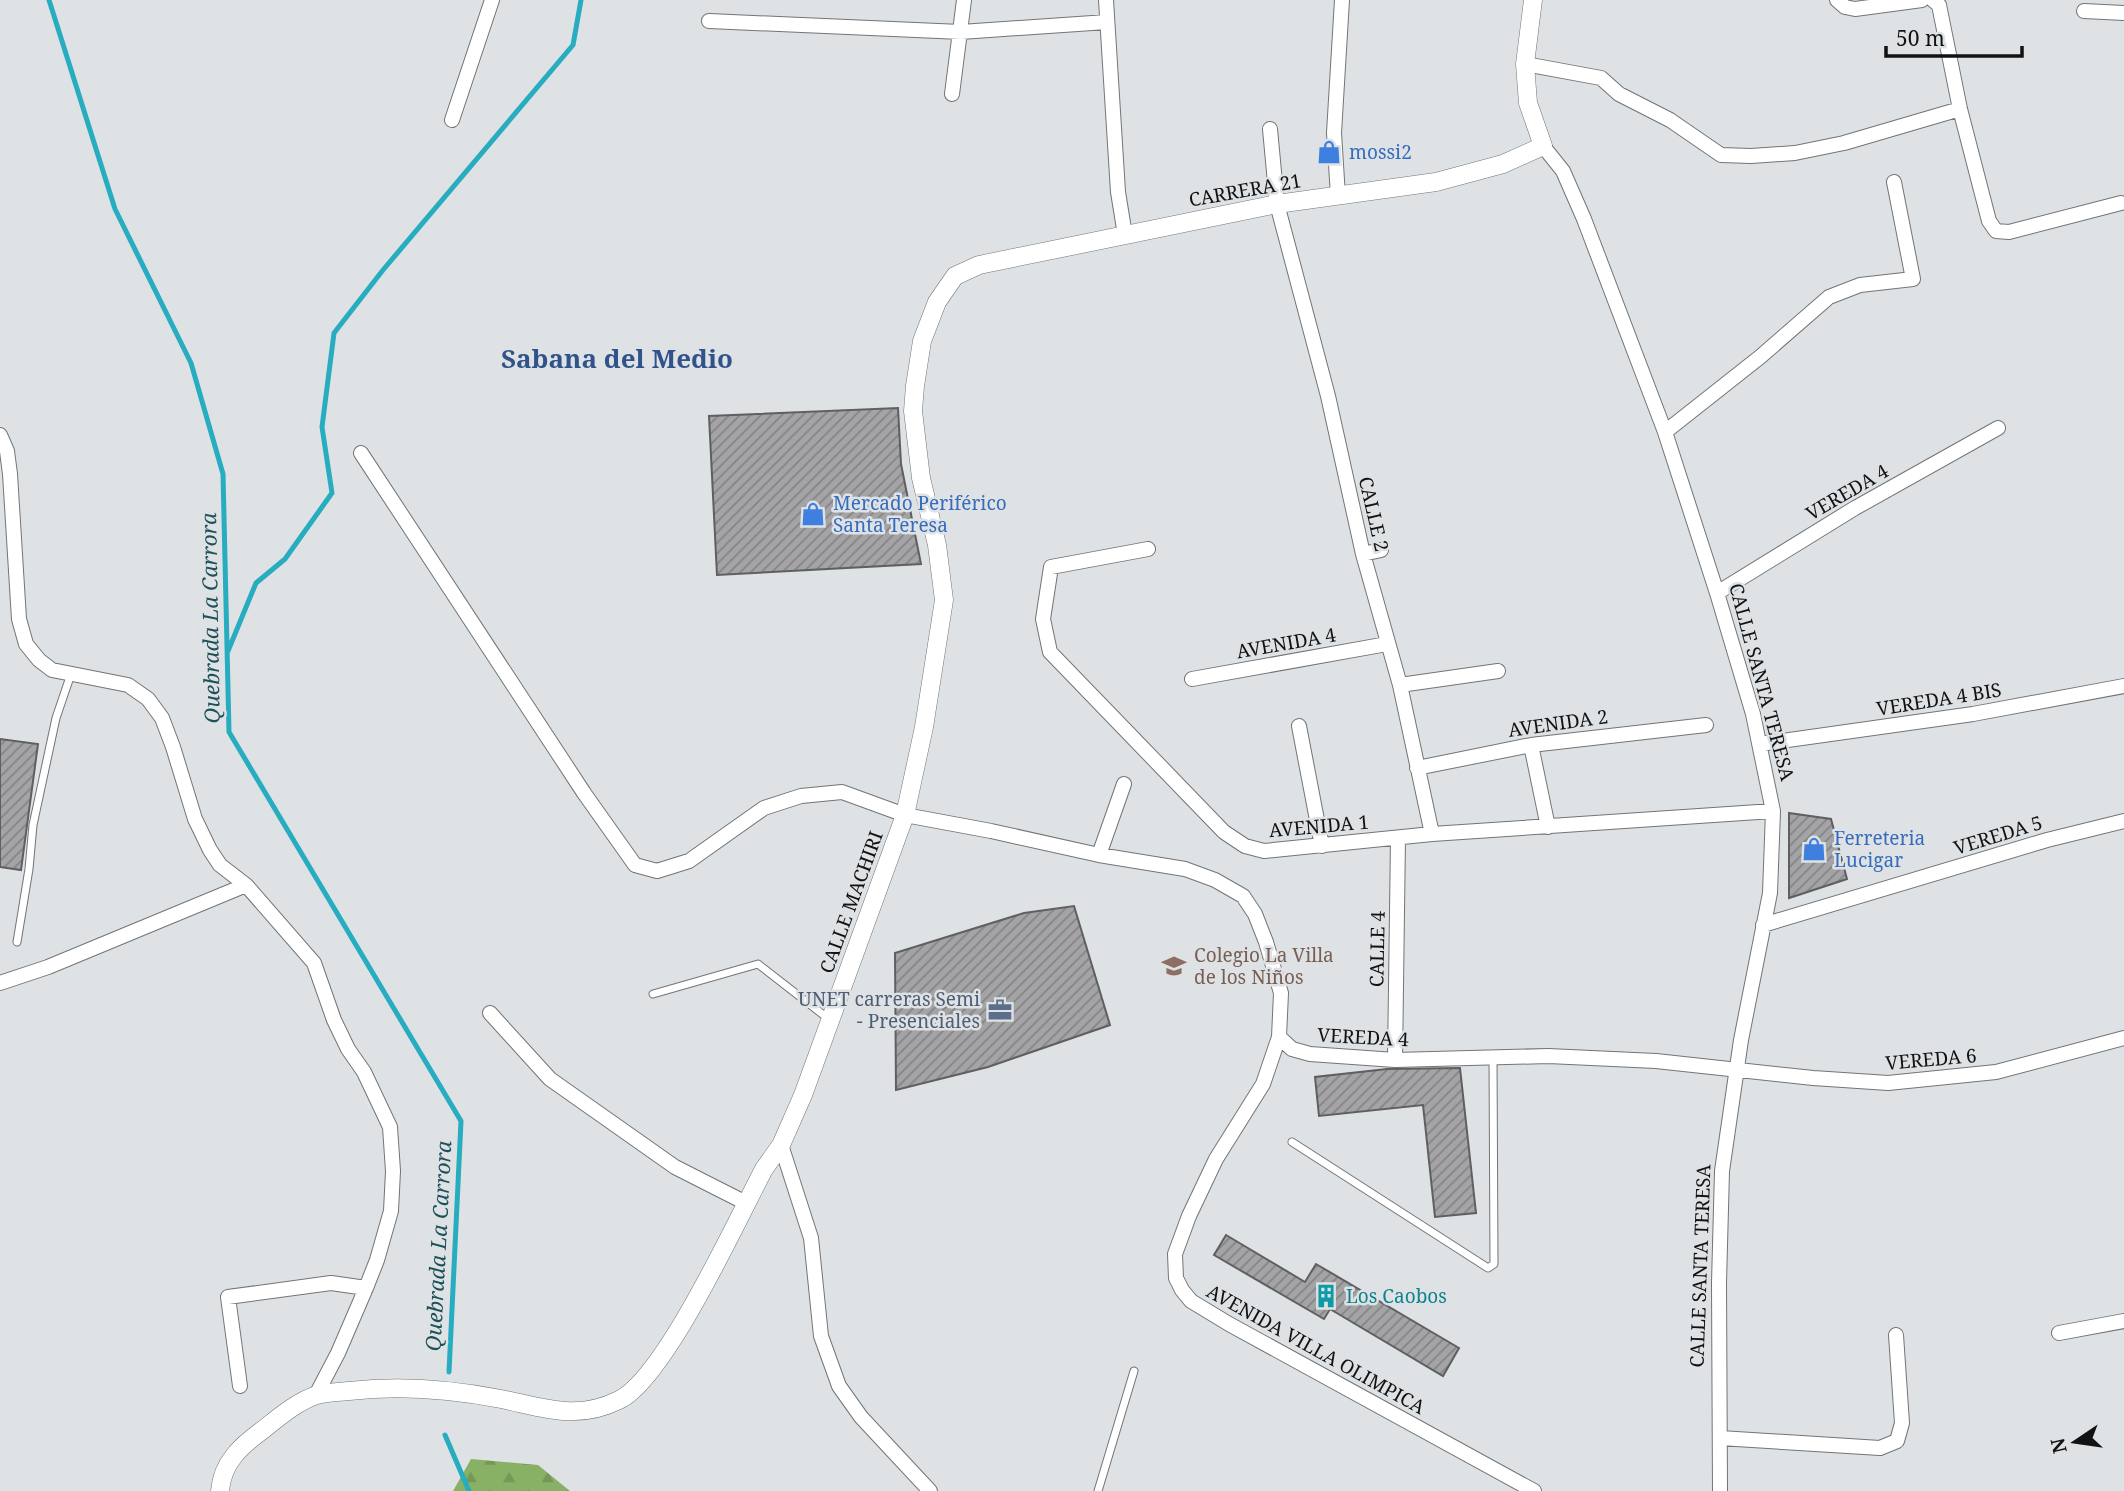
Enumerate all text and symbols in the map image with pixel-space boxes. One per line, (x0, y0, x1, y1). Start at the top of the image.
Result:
scale bar (1886, 14, 2022, 58)
text: 50 m (1896, 24, 1945, 52)
shop icon: mossi2 (1315, 138, 1343, 166)
place label: mossi2 (1349, 139, 1412, 165)
street label: CARRERA 21 (1187, 167, 1303, 213)
district label: Sabana del Medio (501, 340, 733, 376)
street label: VEREDA 4 (1801, 458, 1893, 526)
street label: CALLE 2 (1353, 474, 1395, 554)
place label: Mercado Periférico Santa Teresa (833, 490, 1007, 538)
shop icon: Mercado Periférico Santa Teresa (799, 500, 827, 528)
water label: Quebrada La Carrora (194, 512, 226, 724)
street label: CALLE SANTA TERESA (1723, 580, 1801, 784)
street label: AVENIDA 4 (1234, 621, 1338, 665)
street label: VEREDA 4 BIS (1875, 676, 2003, 722)
street label: AVENIDA 2 (1506, 703, 1610, 743)
street label: AVENIDA 1 (1268, 809, 1370, 843)
street label: VEREDA 5 (1951, 809, 2045, 861)
place label: Ferreteria Lucigar (1834, 825, 1925, 873)
street label: CALLE MACHIRI (813, 827, 889, 977)
shop icon: Ferreteria Lucigar (1800, 835, 1828, 863)
street label: CALLE 4 (1363, 910, 1391, 987)
place label: Colegio La Villa de los Niños (1194, 942, 1334, 990)
school or university icon: Colegio La Villa de los Niños (1160, 952, 1188, 980)
place label: UNET carreras Semi - Presenciales (798, 986, 980, 1034)
office icon: UNET carreras Semi - Presenciales (986, 996, 1014, 1024)
street label: VEREDA 4 (1317, 1022, 1410, 1052)
street label: VEREDA 6 (1884, 1042, 1978, 1076)
water label: Quebrada La Carrora (419, 1139, 458, 1352)
street label: CALLE SANTA TERESA (1683, 1163, 1717, 1368)
street label: AVENIDA VILLA OLIMPICA (1202, 1278, 1430, 1420)
building icon: Los Caobos (1312, 1282, 1340, 1310)
place label: Los Caobos (1346, 1283, 1447, 1309)
north arrow (2040, 1407, 2110, 1477)
text: N (2044, 1436, 2073, 1456)

